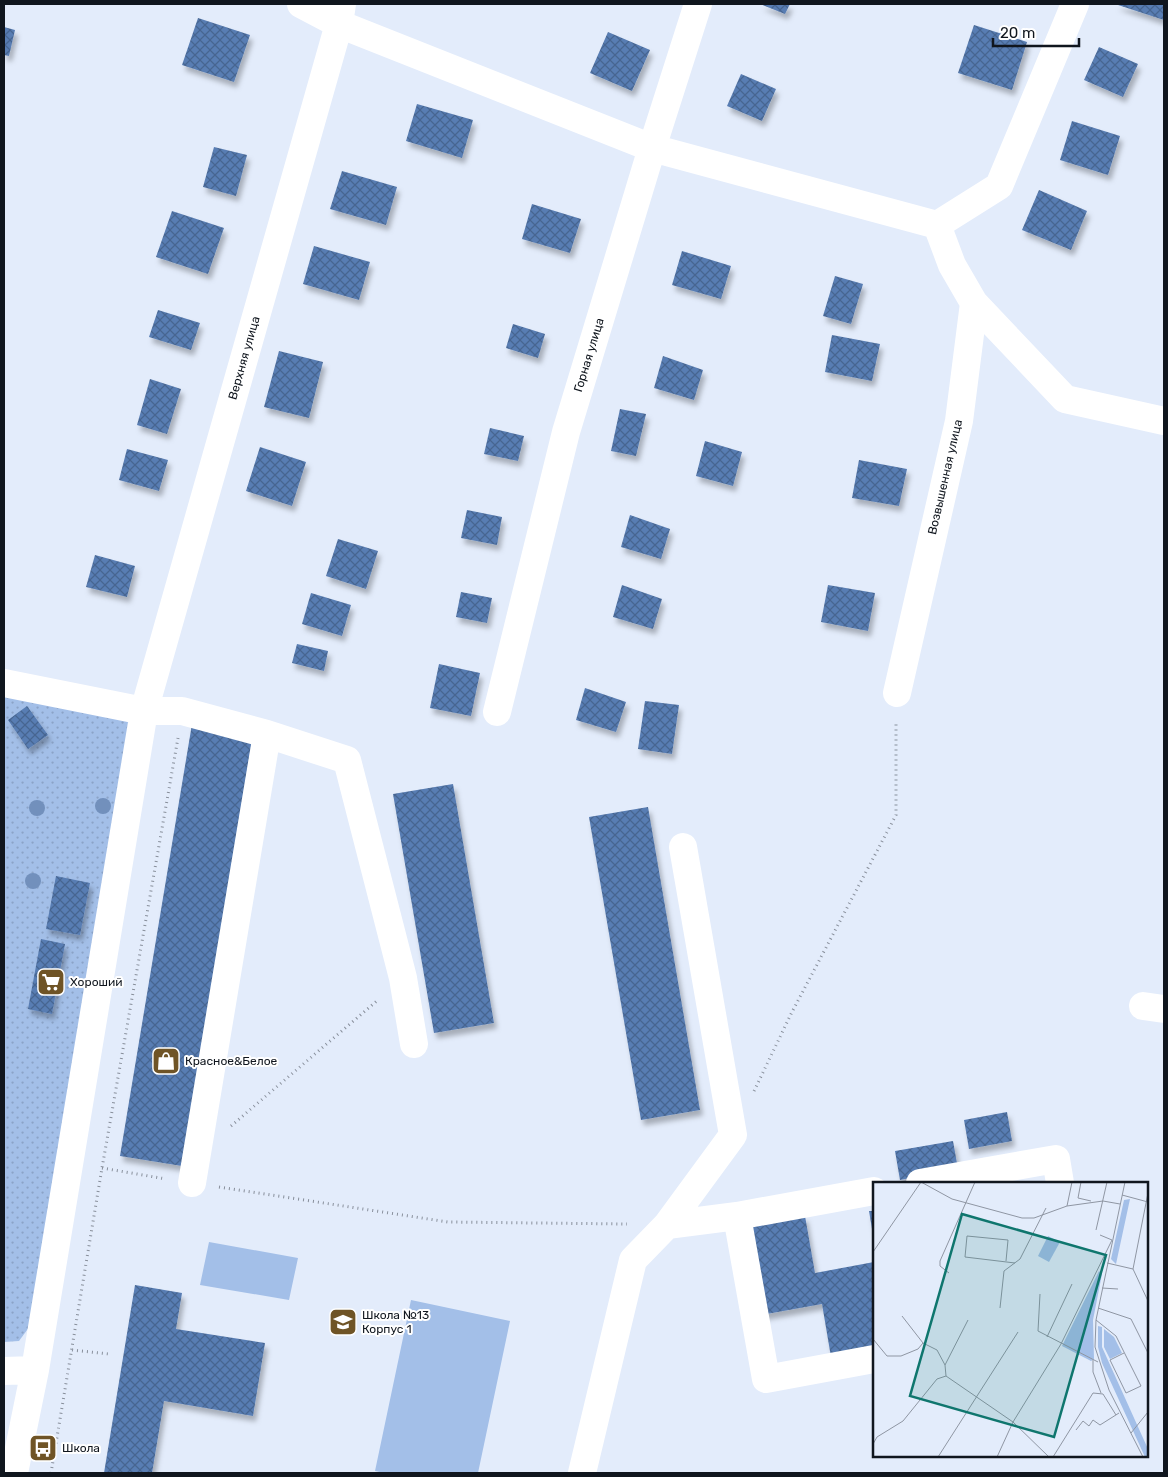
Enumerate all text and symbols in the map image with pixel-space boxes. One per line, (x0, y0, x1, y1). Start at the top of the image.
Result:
scale bar (993, 15, 1079, 47)
text: 20 m (1000, 24, 1035, 42)
street label: Верхняя улица (225, 315, 263, 401)
street label: Горная улица (571, 316, 607, 394)
street label: Возвышенная улица (925, 418, 965, 536)
supermarket icon: Хороший (36, 967, 66, 997)
place label: Хороший (70, 975, 123, 989)
shop icon: Красное&Белое (151, 1046, 181, 1076)
place label: Красное&Белое (185, 1054, 278, 1068)
inset map (873, 1182, 1148, 1457)
school or university icon: Школа №13 Корпус 1 (328, 1307, 358, 1337)
place label: Школа №13 Корпус 1 (362, 1308, 429, 1336)
bus stop icon: Школа (28, 1433, 58, 1463)
place label: Школа (62, 1441, 100, 1455)

